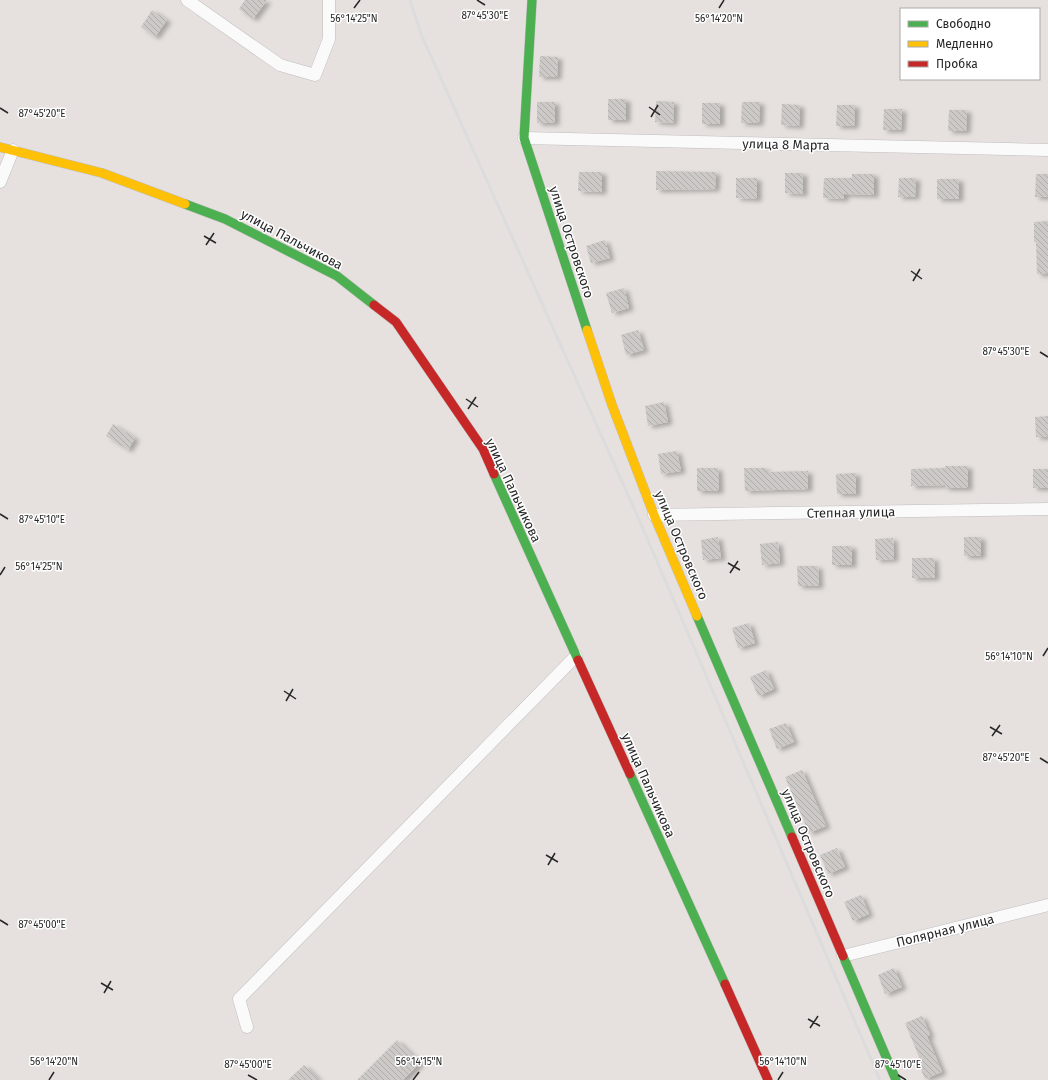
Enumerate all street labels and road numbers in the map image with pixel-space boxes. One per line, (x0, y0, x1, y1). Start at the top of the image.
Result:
street label: улица 8 Марта (742, 136, 830, 153)
street label: улица Островского (546, 184, 597, 300)
street label: улица Пальчикова (238, 206, 345, 273)
street label: улица Пальчикова (483, 436, 544, 545)
street label: улица Островского (652, 489, 711, 602)
street label: Степная улица (807, 504, 895, 521)
street label: улица Пальчикова (619, 731, 678, 840)
street label: улица Островского (779, 787, 838, 900)
street label: Полярная улица (895, 911, 996, 950)

